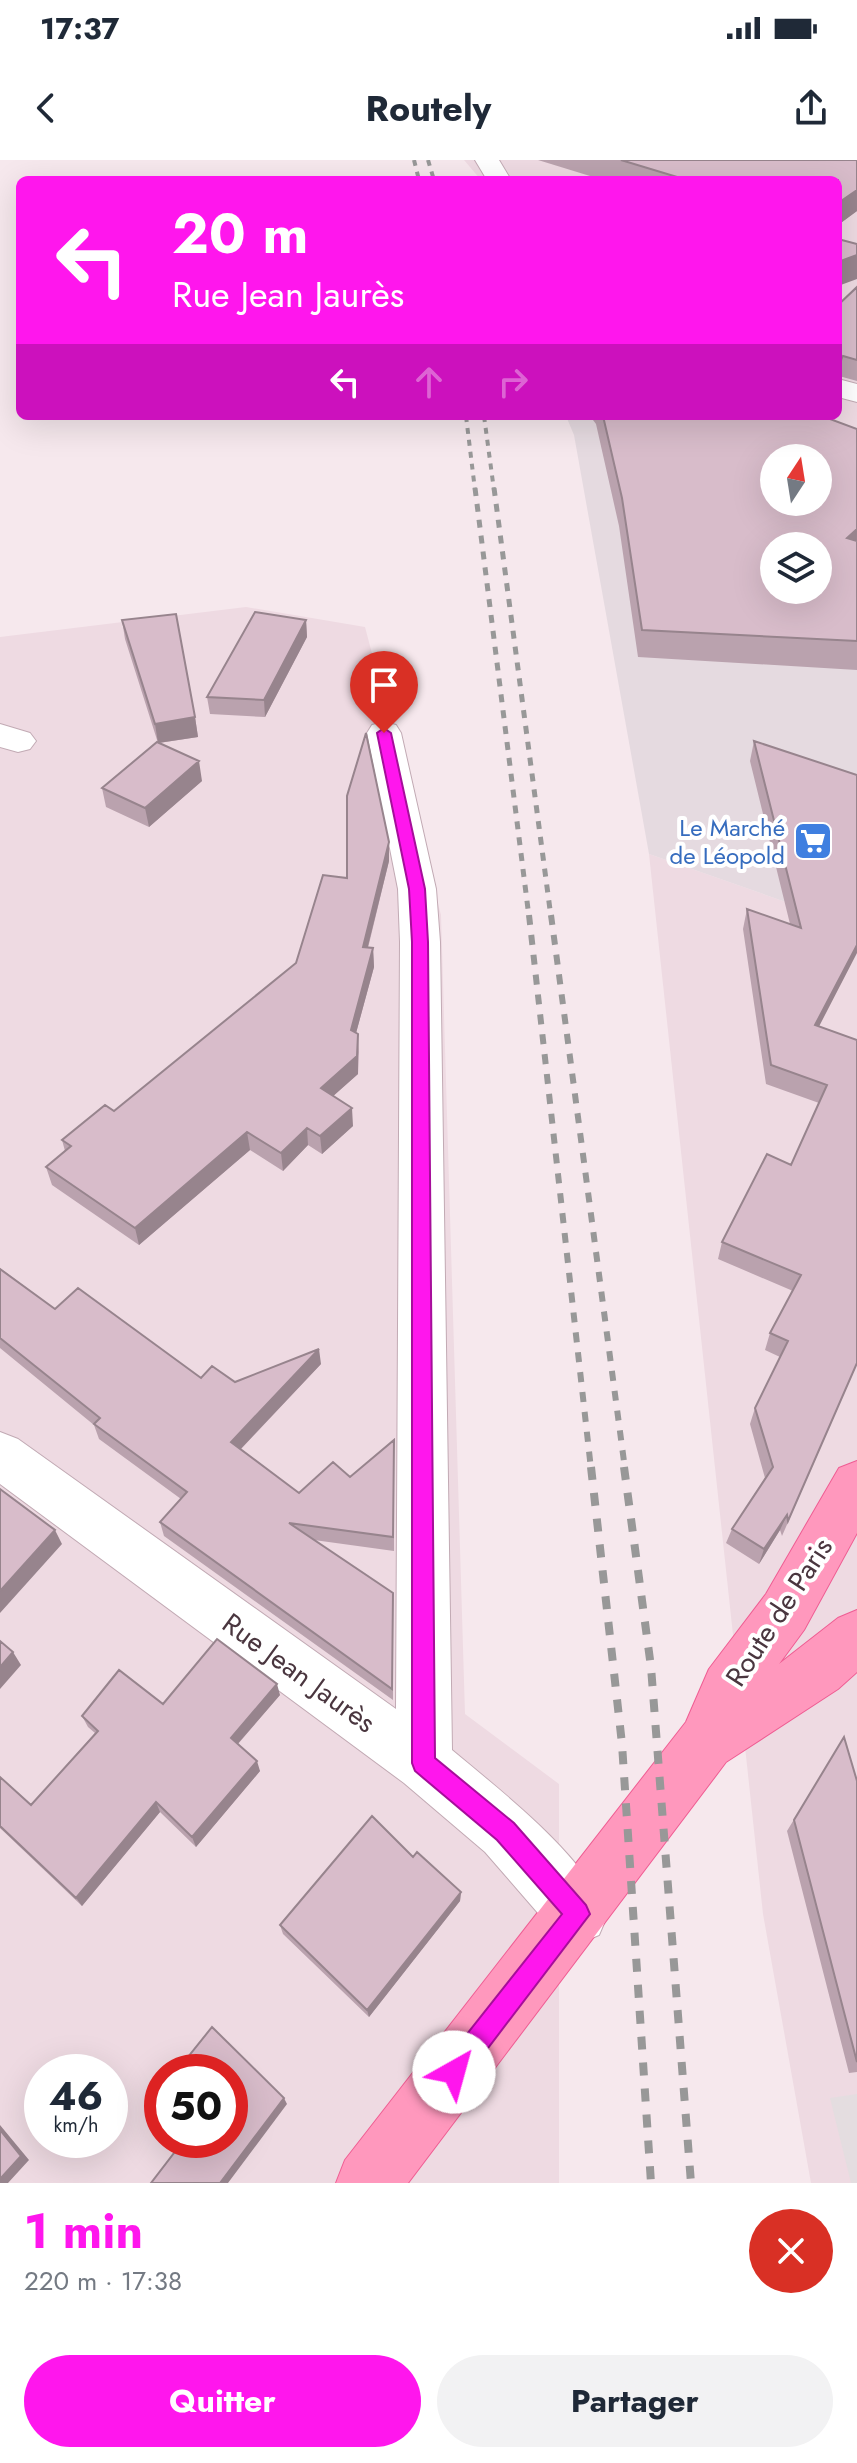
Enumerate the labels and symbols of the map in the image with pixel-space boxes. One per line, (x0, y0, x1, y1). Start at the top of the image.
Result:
north arrow (760, 444, 832, 516)
pin (350, 651, 418, 733)
place label: Le Marché de Léopold (670, 810, 785, 873)
supermarket icon: Le Marché de Léopold (792, 820, 834, 862)
street label: Route de Paris (715, 1529, 843, 1695)
street label: Rue Jean Jaurès (214, 1603, 384, 1743)
position arrow (412, 2030, 496, 2114)
speed limit sign: 50 (144, 2054, 248, 2158)

